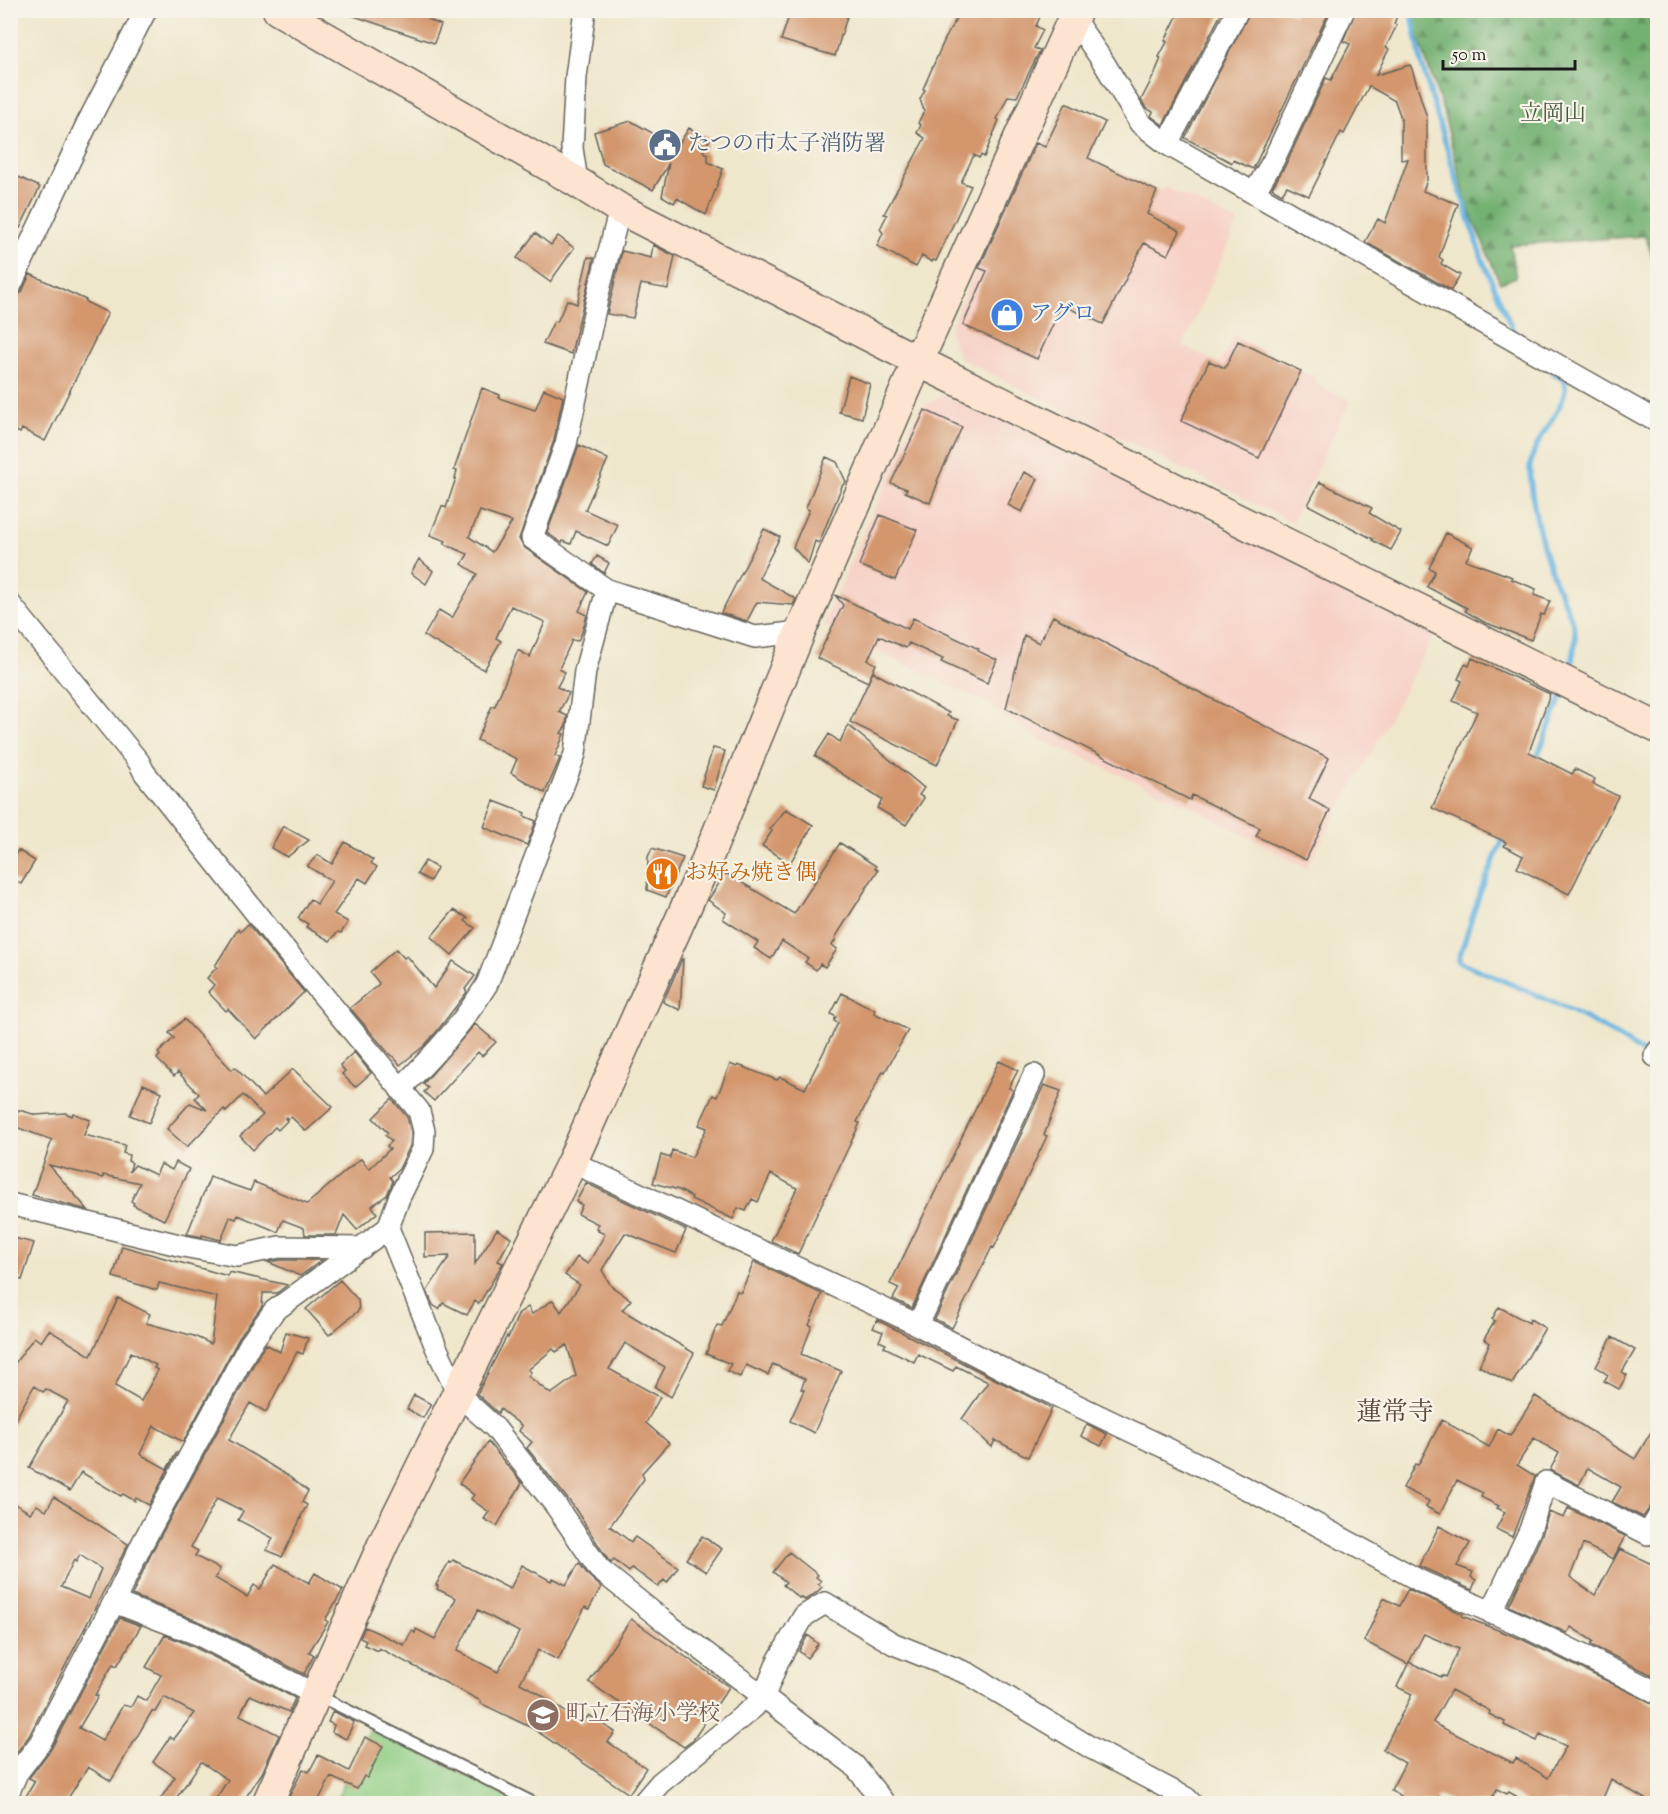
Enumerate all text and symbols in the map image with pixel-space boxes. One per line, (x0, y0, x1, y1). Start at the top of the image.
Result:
scale bar (1443, 33, 1575, 71)
text: 50 m (1451, 43, 1487, 69)
park label: 立岡山 (1520, 99, 1586, 131)
public building icon: たつの市太子消防署 (647, 127, 683, 163)
place label: たつの市太子消防署 (688, 129, 886, 161)
shop icon: アグロ (989, 297, 1025, 333)
place label: アグロ (1030, 299, 1095, 331)
restaurant icon: お好み焼き偶 (644, 856, 680, 892)
place label: お好み焼き偶 (685, 858, 817, 890)
district label: 蓮常寺 (1356, 1395, 1434, 1432)
school or university icon: 町立石海小学校 (525, 1697, 561, 1733)
place label: 町立石海小学校 (566, 1699, 720, 1731)

